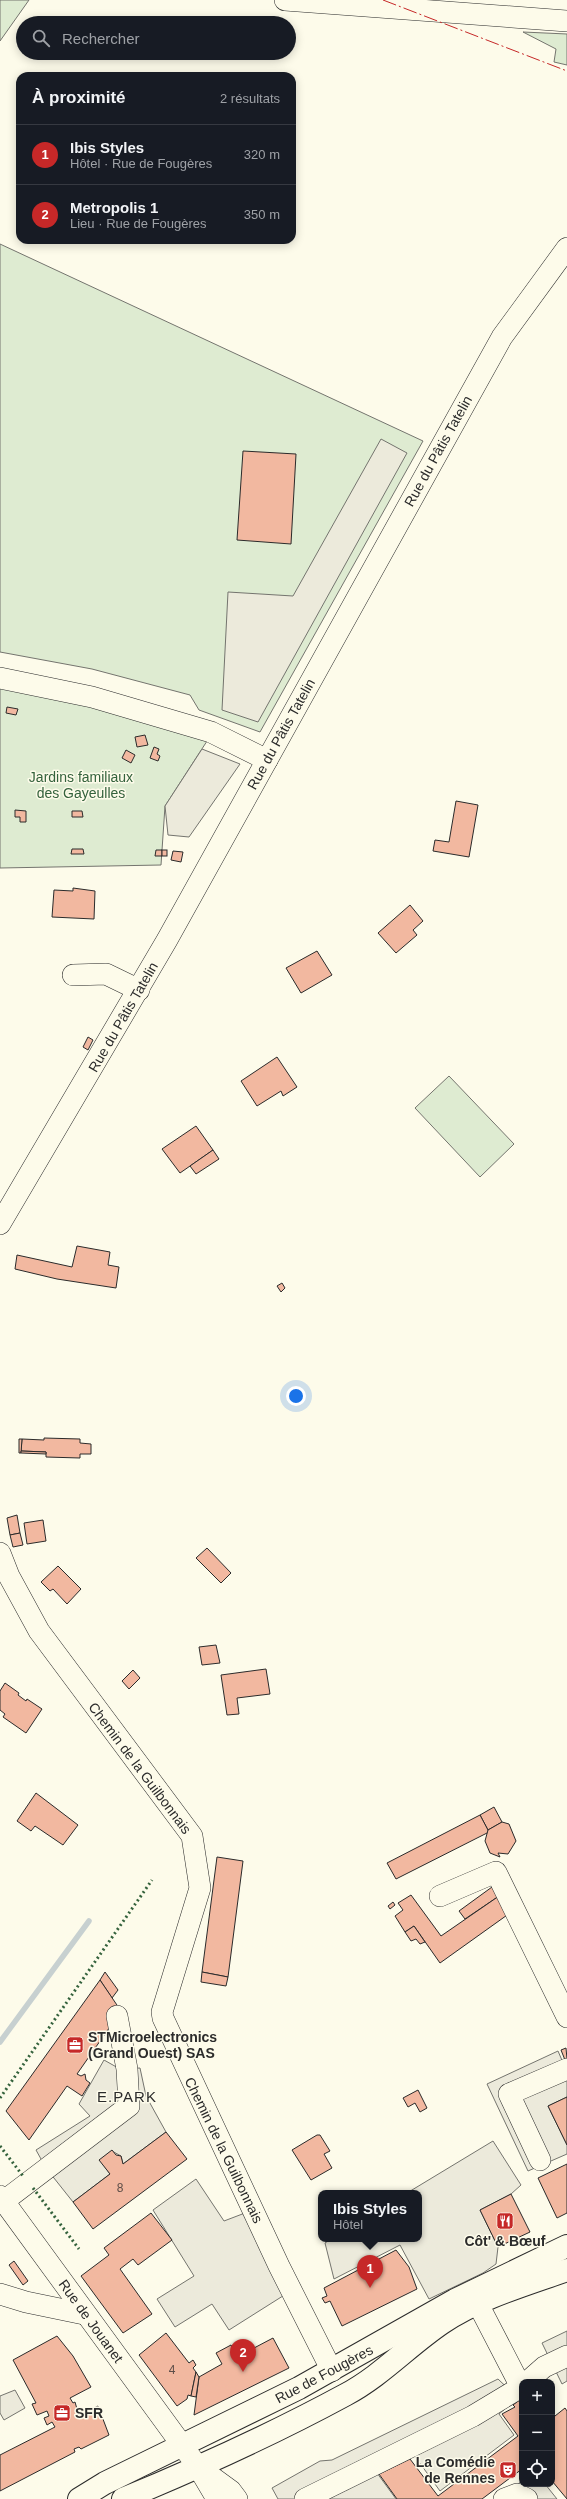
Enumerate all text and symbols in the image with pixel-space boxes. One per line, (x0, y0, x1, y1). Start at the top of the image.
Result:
search box (16, 16, 296, 60)
icon: search (30, 27, 52, 49)
text: Rechercher (62, 30, 140, 47)
text: À proximité (32, 88, 126, 107)
text: 2 résultats (220, 91, 280, 106)
text: Ibis Styles (70, 139, 144, 156)
text: 1 (41, 147, 49, 162)
text: 320 m (244, 147, 280, 162)
text: Hôtel · Rue de Fougères (70, 156, 212, 171)
text: Metropolis 1 (70, 199, 158, 216)
text: 2 (41, 207, 49, 222)
text: 350 m (244, 207, 280, 222)
text: Lieu · Rue de Fougères (70, 216, 207, 231)
street label: Rue du Pâtis Tatelin (401, 393, 475, 509)
street label: Rue du Pâtis Tatelin (244, 676, 318, 792)
park label: Jardins familiaux des Gayeulles (29, 769, 133, 801)
street label: Rue du Pâtis Tatelin (85, 959, 161, 1075)
your location (286, 1386, 306, 1406)
street label: Chemin de la Guilbonnais (85, 1699, 195, 1837)
place label: STMicroelectronics (Grand Ouest) SAS (88, 2029, 217, 2061)
office icon: STMicroelectronics (Grand Ouest) SAS (65, 2035, 85, 2055)
street label: Chemin de la Guilbonnais (182, 2074, 266, 2226)
district label: E.PARK (97, 2088, 157, 2105)
house number: 8 (117, 2181, 124, 2195)
popup (318, 2190, 422, 2242)
text: Ibis Styles (333, 2200, 407, 2217)
restaurant icon: Côt' & Bœuf (495, 2211, 515, 2231)
text: Hôtel (333, 2217, 363, 2232)
place label: Côt' & Bœuf (464, 2233, 546, 2249)
pin: 1 (357, 2255, 383, 2288)
street label: Rue de Jouanet (55, 2276, 127, 2366)
pin: 2 (230, 2339, 256, 2372)
street label: Rue de Fougères (272, 2342, 376, 2406)
house number: 4 (169, 2363, 176, 2377)
map controls (519, 2379, 555, 2487)
button: + (519, 2379, 555, 2415)
office icon: SFR (52, 2403, 72, 2423)
place label: SFR (75, 2405, 103, 2421)
button: − (519, 2415, 555, 2451)
button: locate (519, 2451, 555, 2487)
place label: La Comédie de Rennes (416, 2454, 495, 2486)
theatre icon: La Comédie de Rennes (498, 2460, 518, 2480)

